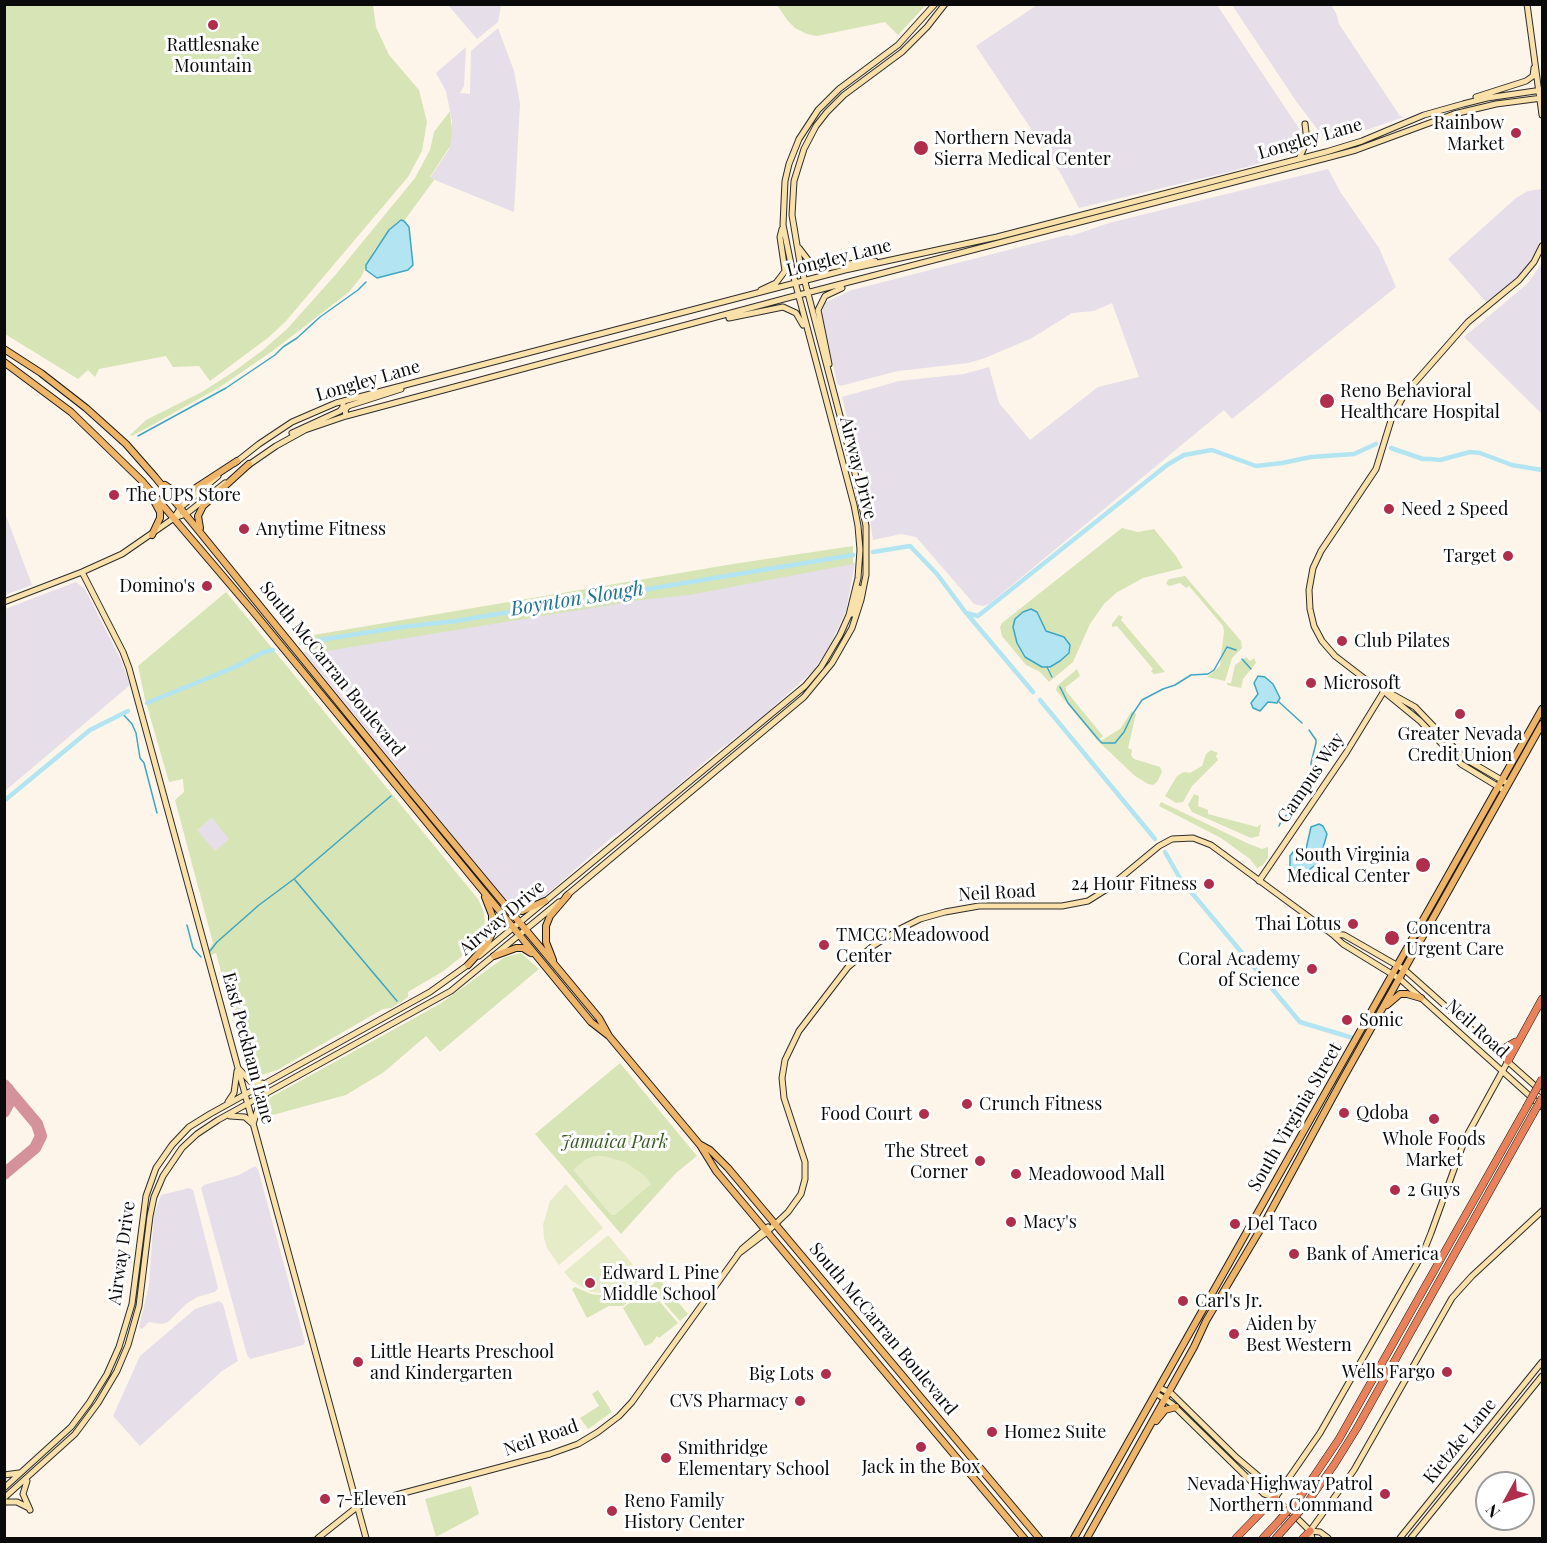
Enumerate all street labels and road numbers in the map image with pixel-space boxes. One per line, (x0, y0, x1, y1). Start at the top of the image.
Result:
street label: Longley Lane (1255, 114, 1365, 164)
street label: Longley Lane (784, 235, 894, 281)
street label: Longley Lane (313, 356, 423, 406)
street label: Airway Drive (835, 415, 881, 521)
street label: South McCarran Boulevard (255, 577, 409, 761)
street label: Campus Way (1273, 729, 1349, 827)
street label: Airway Drive (455, 876, 549, 960)
street label: Neil Road (958, 880, 1036, 906)
street label: East Peckham Lane (217, 970, 279, 1126)
street label: Neil Road (1441, 995, 1513, 1063)
street label: South Virginia Street (1244, 1039, 1346, 1195)
street label: Airway Drive (104, 1200, 140, 1306)
street label: South McCarran Boulevard (805, 1238, 961, 1420)
street label: Kietzke Lane (1419, 1394, 1501, 1488)
street label: Neil Road (501, 1415, 581, 1461)

